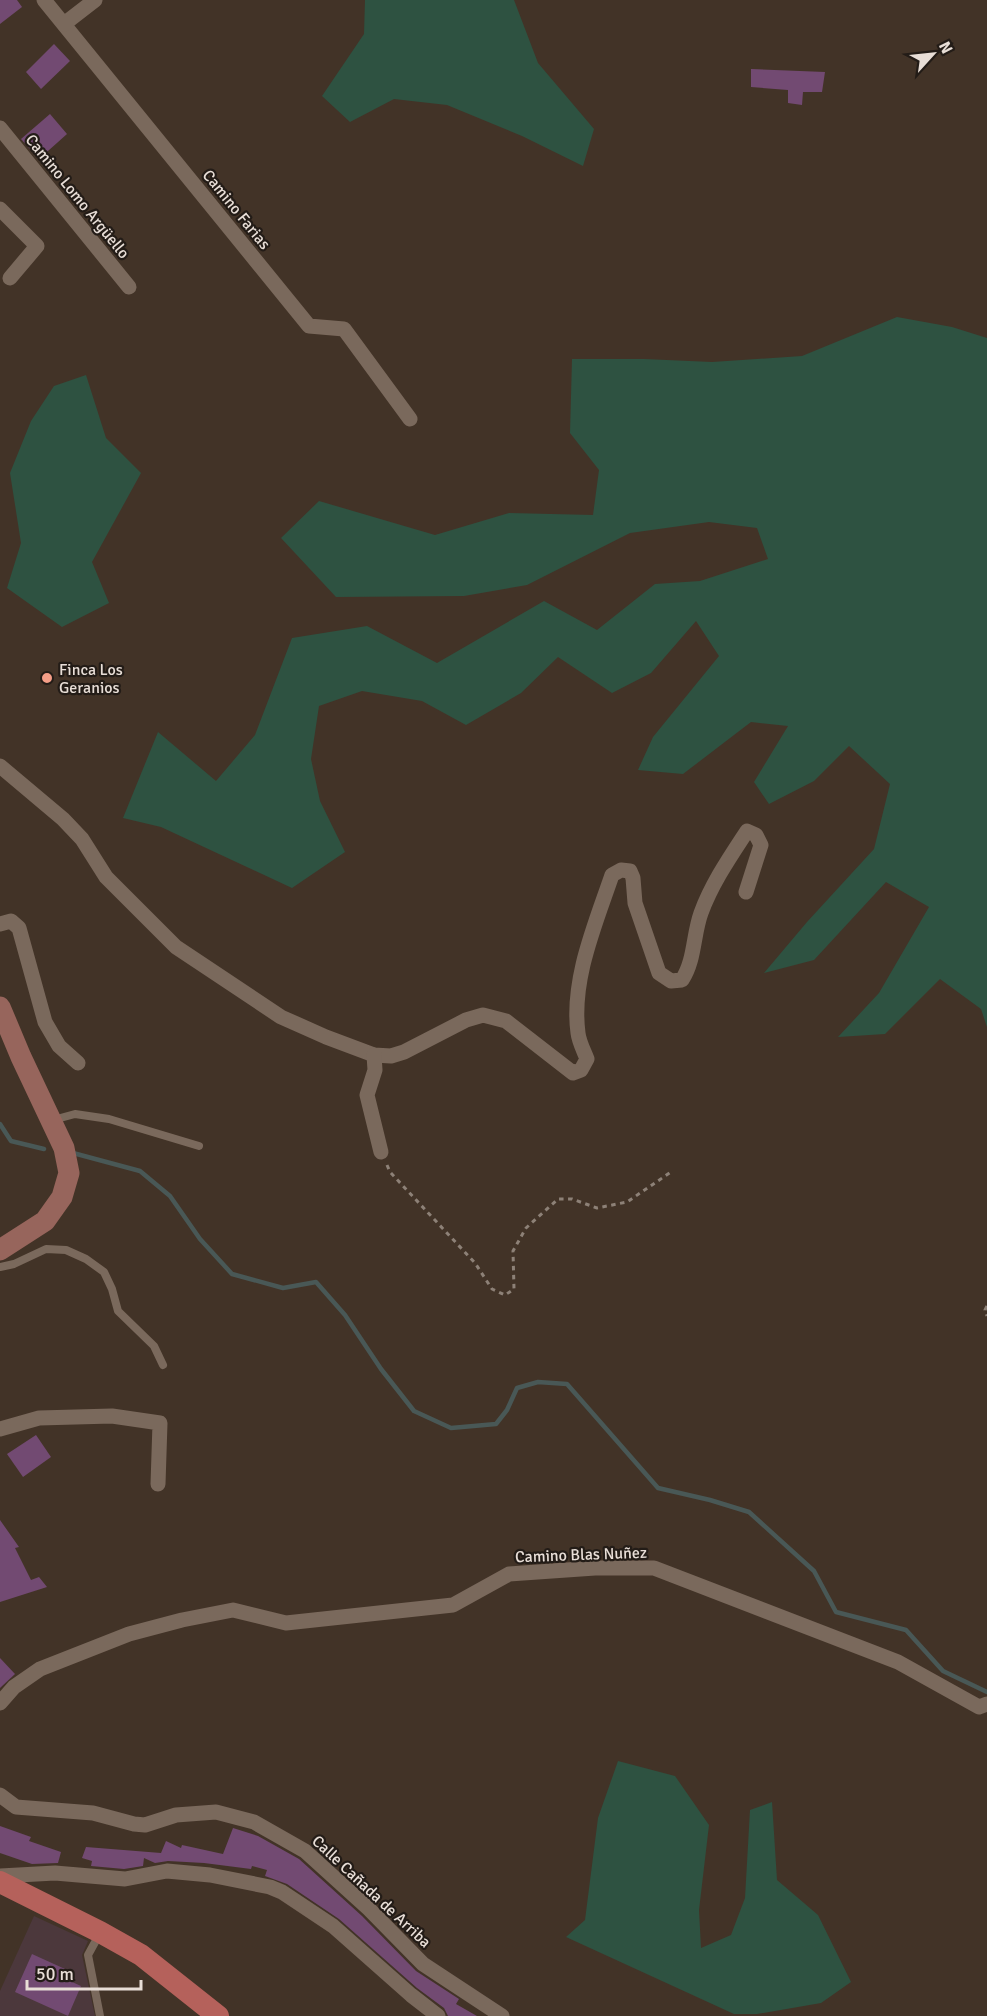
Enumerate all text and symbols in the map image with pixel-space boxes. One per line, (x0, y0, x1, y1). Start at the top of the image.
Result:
north arrow (903, 24, 963, 84)
text: N (934, 38, 957, 57)
street label: Camino Lomo Argüello (21, 130, 134, 263)
street label: Camino Farias (198, 166, 274, 254)
place label: Finca Los Geranios (59, 660, 123, 698)
marker: Finca Los Geranios (40, 671, 54, 685)
street label: Camino Blas Nuñez (515, 1543, 647, 1567)
street label: Calle Cañada de Arriba (308, 1831, 435, 1952)
scale bar (27, 1953, 141, 1991)
text: 50 m (36, 1963, 74, 1985)

